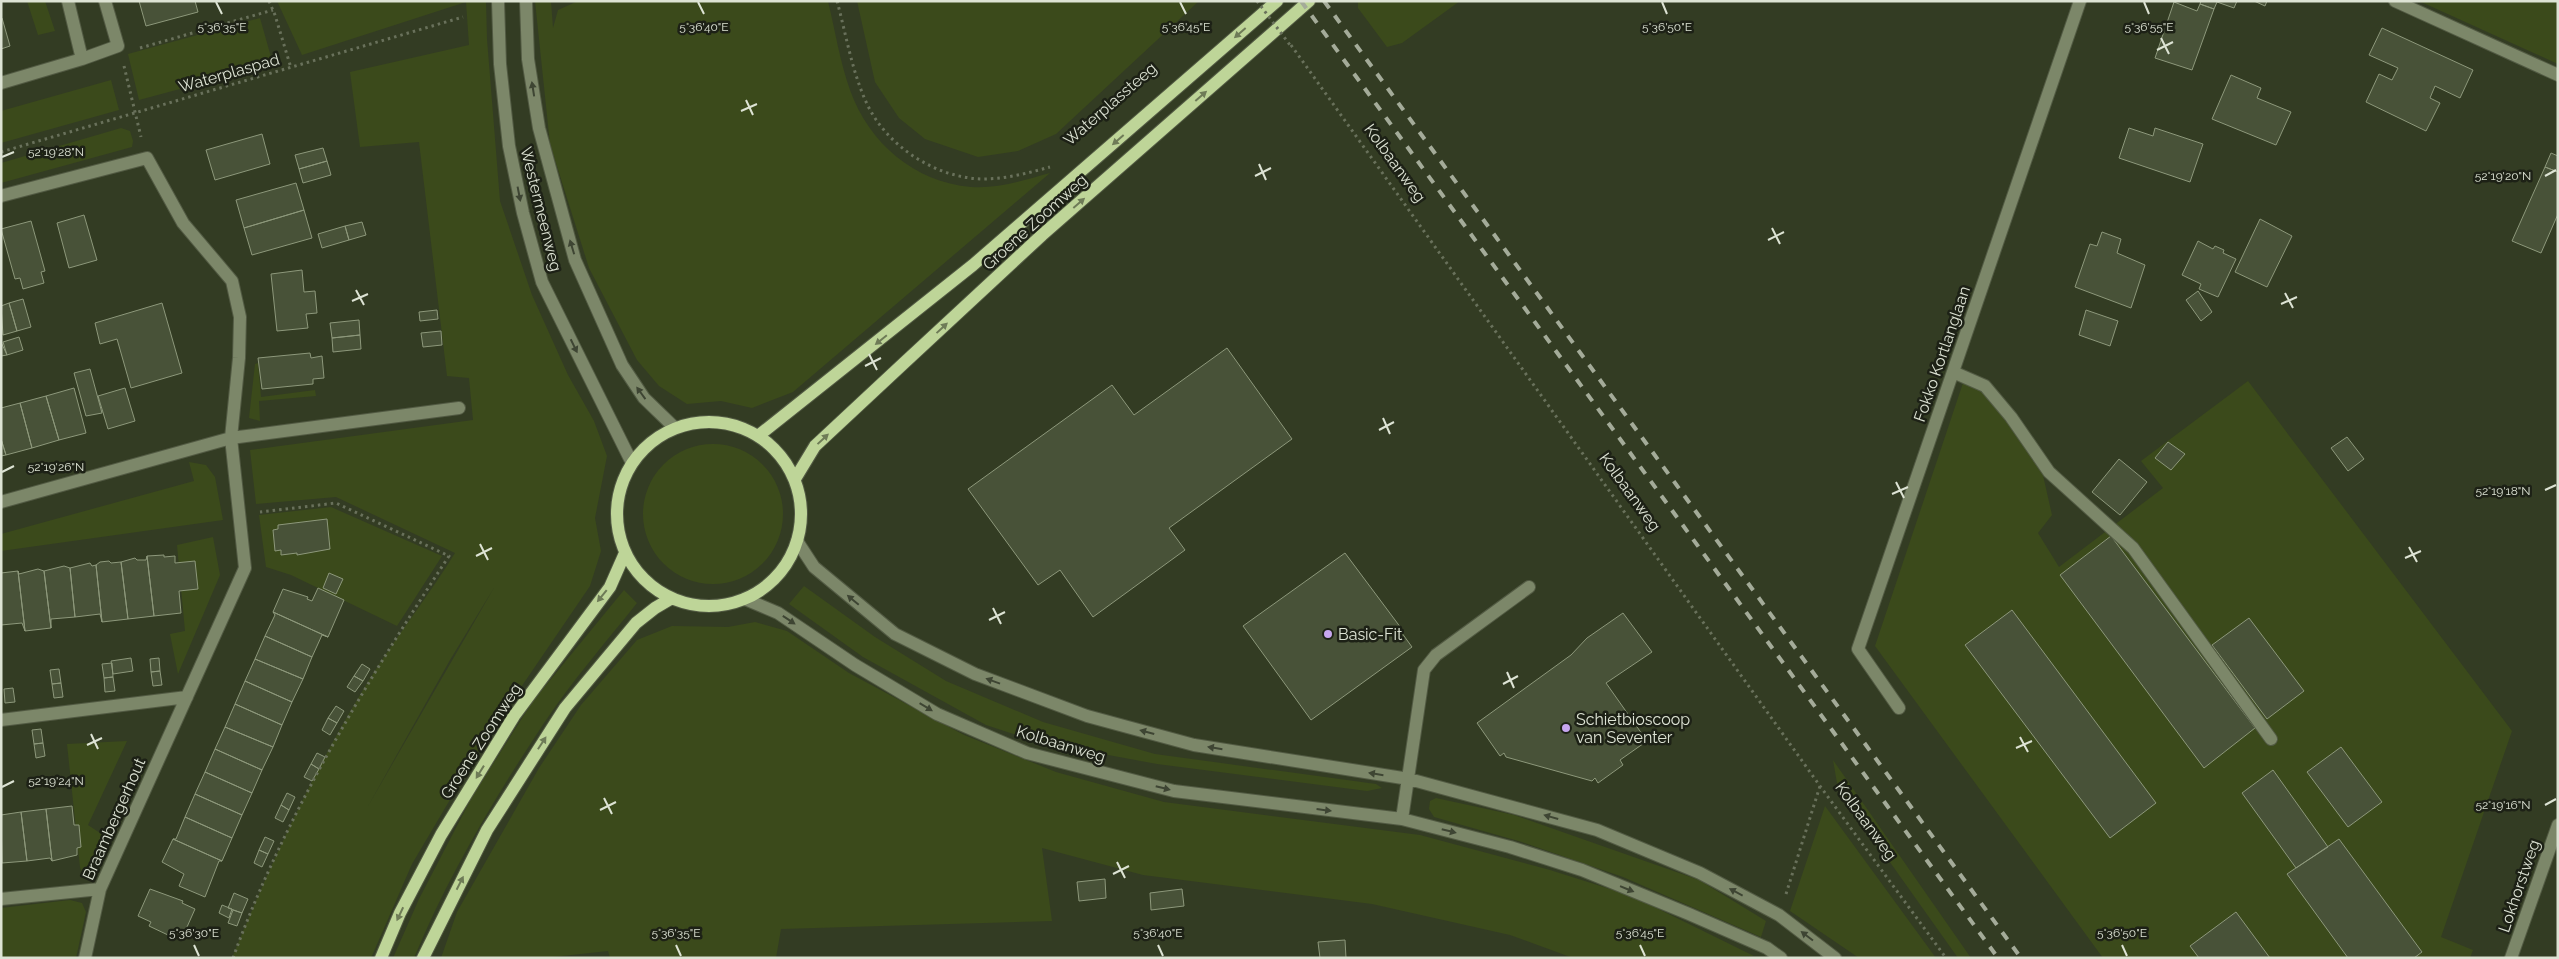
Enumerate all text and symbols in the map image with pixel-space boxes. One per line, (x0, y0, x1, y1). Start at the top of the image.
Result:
text: 5°36'35"E (197, 20, 247, 34)
text: 5°36'40"E (679, 20, 729, 34)
text: 5°36'45"E (1162, 20, 1210, 34)
text: 5°36'50"E (1642, 20, 1692, 34)
text: 5°36'55"E (2124, 20, 2174, 34)
one-way arrow (1234, 27, 1246, 39)
street label: Waterplaspad (176, 50, 282, 96)
street label: Waterplassteeg (1060, 58, 1160, 150)
one-way arrow (529, 81, 537, 97)
one-way arrow (1195, 90, 1207, 102)
street label: Kolbaanweg (1360, 120, 1430, 206)
one-way arrow (1112, 134, 1124, 146)
text: 52°19'28"N (28, 145, 84, 159)
street label: Westermeenweg (516, 145, 566, 273)
text: 52°19'20"N (2475, 169, 2531, 183)
street label: Groene Zoomweg (979, 170, 1091, 274)
one-way arrow (515, 186, 523, 201)
one-way arrow (1073, 198, 1085, 209)
one-way arrow (567, 239, 575, 254)
street label: Fokko Kortlanglaan (1910, 284, 1974, 424)
one-way arrow (935, 322, 947, 334)
one-way arrow (874, 335, 888, 345)
one-way arrow (570, 339, 578, 353)
one-way arrow (636, 386, 646, 400)
one-way arrow (817, 433, 829, 445)
street label: Kolbaanweg (1595, 449, 1665, 535)
text: 52°19'26"N (28, 460, 84, 474)
text: 52°19'18"N (2475, 484, 2531, 498)
one-way arrow (597, 589, 608, 602)
one-way arrow (847, 594, 860, 605)
one-way arrow (782, 615, 796, 625)
place label: Basic-Fit (1338, 625, 1403, 644)
marker: Basic-Fit (1322, 628, 1334, 640)
one-way arrow (985, 677, 1000, 685)
street label: Groene Zoomweg (437, 680, 525, 802)
one-way arrow (919, 703, 933, 712)
place label: Schietbioscoop van Seventer (1576, 710, 1690, 747)
street label: Kolbaanweg (1014, 721, 1108, 767)
marker: Schietbioscoop van Seventer (1560, 722, 1572, 734)
one-way arrow (1139, 728, 1154, 736)
one-way arrow (538, 736, 547, 750)
one-way arrow (1207, 744, 1223, 752)
street label: Braambergerhout (79, 754, 150, 883)
one-way arrow (475, 766, 484, 779)
one-way arrow (1368, 769, 1384, 777)
text: 52°19'24"N (28, 774, 84, 788)
street label: Kolbaanweg (1831, 778, 1901, 864)
one-way arrow (1156, 785, 1171, 793)
text: 52°19'16"N (2475, 798, 2531, 812)
one-way arrow (1317, 806, 1333, 814)
one-way arrow (1543, 812, 1558, 820)
one-way arrow (1441, 827, 1456, 835)
street label: Lokhorstweg (2494, 837, 2544, 935)
one-way arrow (456, 876, 464, 890)
one-way arrow (1620, 885, 1634, 893)
one-way arrow (1729, 888, 1744, 896)
one-way arrow (396, 907, 404, 921)
text: 5°36'30"E (169, 926, 219, 940)
text: 5°36'35"E (651, 926, 701, 940)
text: 5°36'40"E (1133, 926, 1183, 940)
text: 5°36'45"E (1616, 926, 1664, 940)
text: 5°36'50"E (2097, 926, 2147, 940)
one-way arrow (1801, 931, 1814, 942)

